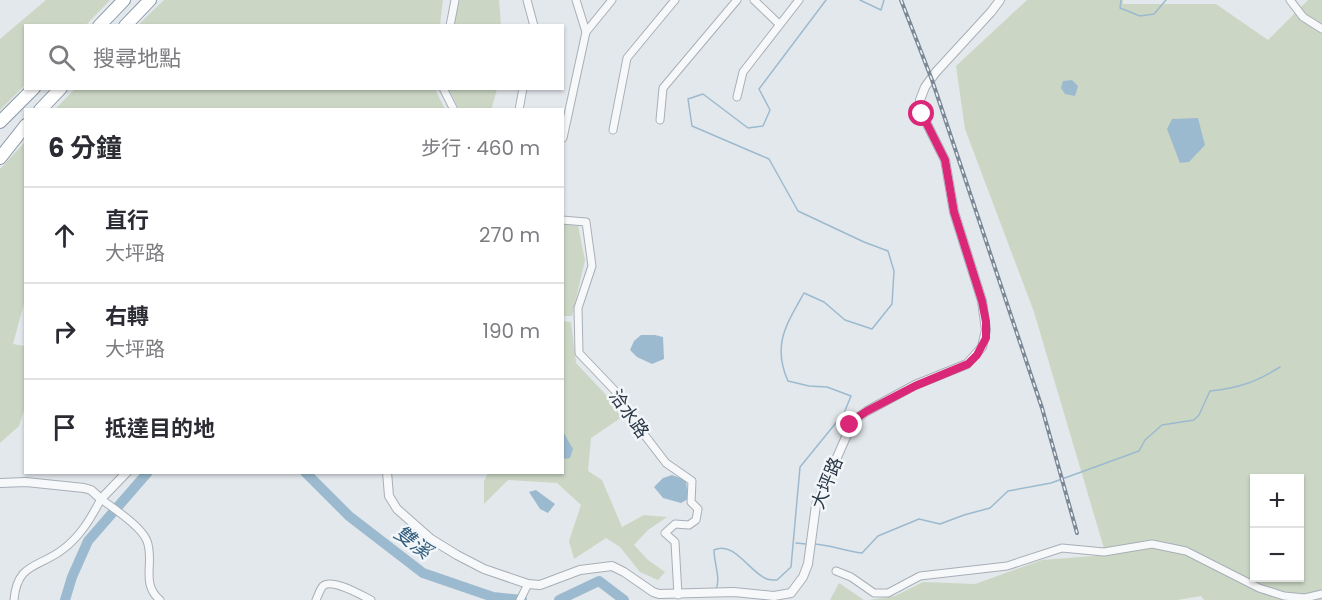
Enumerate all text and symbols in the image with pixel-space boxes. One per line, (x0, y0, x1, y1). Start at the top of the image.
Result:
search box (24, 24, 564, 90)
icon: search (45, 41, 78, 74)
text: 搜尋地點 (93, 43, 181, 74)
route start (908, 100, 934, 126)
text: 6 分鐘 (48, 130, 122, 166)
text: 步行 · 460 m (421, 134, 540, 162)
text: 直行 (105, 205, 149, 236)
icon: ahead (48, 219, 81, 252)
text: 270 m (479, 221, 540, 249)
text: 大坪路 (105, 239, 165, 267)
text: 右轉 (105, 301, 149, 332)
icon: right (48, 315, 81, 348)
text: 190 m (483, 317, 540, 345)
text: 大坪路 (105, 335, 165, 363)
street label: 洽水路 (604, 384, 655, 443)
icon: arrive (48, 411, 81, 444)
route end (836, 411, 862, 437)
text: 抵達目的地 (105, 413, 215, 444)
street label: 大坪路 (805, 453, 848, 513)
map controls (1250, 474, 1304, 582)
button: + (1250, 474, 1304, 528)
water label: 雙溪 (389, 519, 440, 567)
button: − (1250, 528, 1304, 582)

